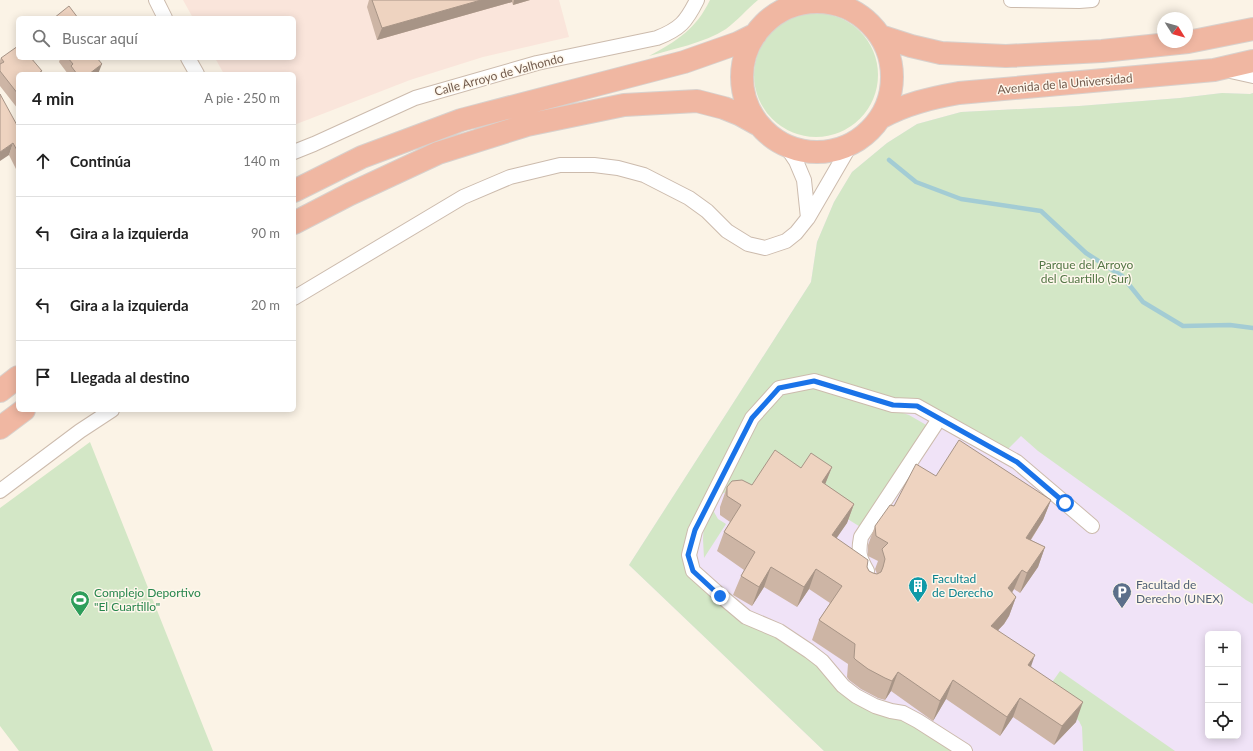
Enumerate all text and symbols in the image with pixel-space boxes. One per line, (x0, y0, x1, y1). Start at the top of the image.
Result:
north arrow (1157, 12, 1193, 48)
search box (16, 16, 296, 60)
icon: search (30, 27, 52, 49)
text: Buscar aquí (62, 29, 138, 47)
street label: Calle Arroyo de Valhondo (433, 50, 565, 99)
street label: Avenida de la Universidad (997, 70, 1133, 97)
text: 4 min (32, 88, 74, 109)
text: A pie · 250 m (204, 90, 280, 106)
icon: ahead (32, 150, 54, 172)
text: Continúa (70, 152, 131, 170)
text: 140 m (243, 153, 280, 169)
icon: left (32, 222, 54, 244)
text: Gira a la izquierda (70, 224, 189, 242)
text: 90 m (251, 225, 280, 241)
park label: Parque del Arroyo del Cuartillo (Sur) (1039, 257, 1133, 286)
icon: left (32, 294, 54, 316)
text: Gira a la izquierda (70, 296, 189, 314)
text: 20 m (251, 297, 280, 313)
icon: arrive (32, 366, 54, 388)
text: Llegada al destino (70, 368, 190, 386)
route start (1056, 494, 1074, 512)
place label: Facultad de Derecho (932, 571, 993, 600)
building icon: Facultad de Derecho (907, 575, 929, 603)
place label: Facultad de Derecho (UNEX) (1136, 577, 1223, 606)
parking icon: Facultad de Derecho (UNEX) (1111, 581, 1133, 609)
place label: Complejo Deportivo "El Cuartillo" (94, 585, 201, 614)
route end (711, 587, 729, 605)
sports icon: Complejo Deportivo "El Cuartillo" (69, 589, 91, 617)
map controls (1205, 631, 1241, 739)
button: + (1205, 631, 1241, 667)
button: − (1205, 667, 1241, 703)
button: locate (1205, 703, 1241, 739)

